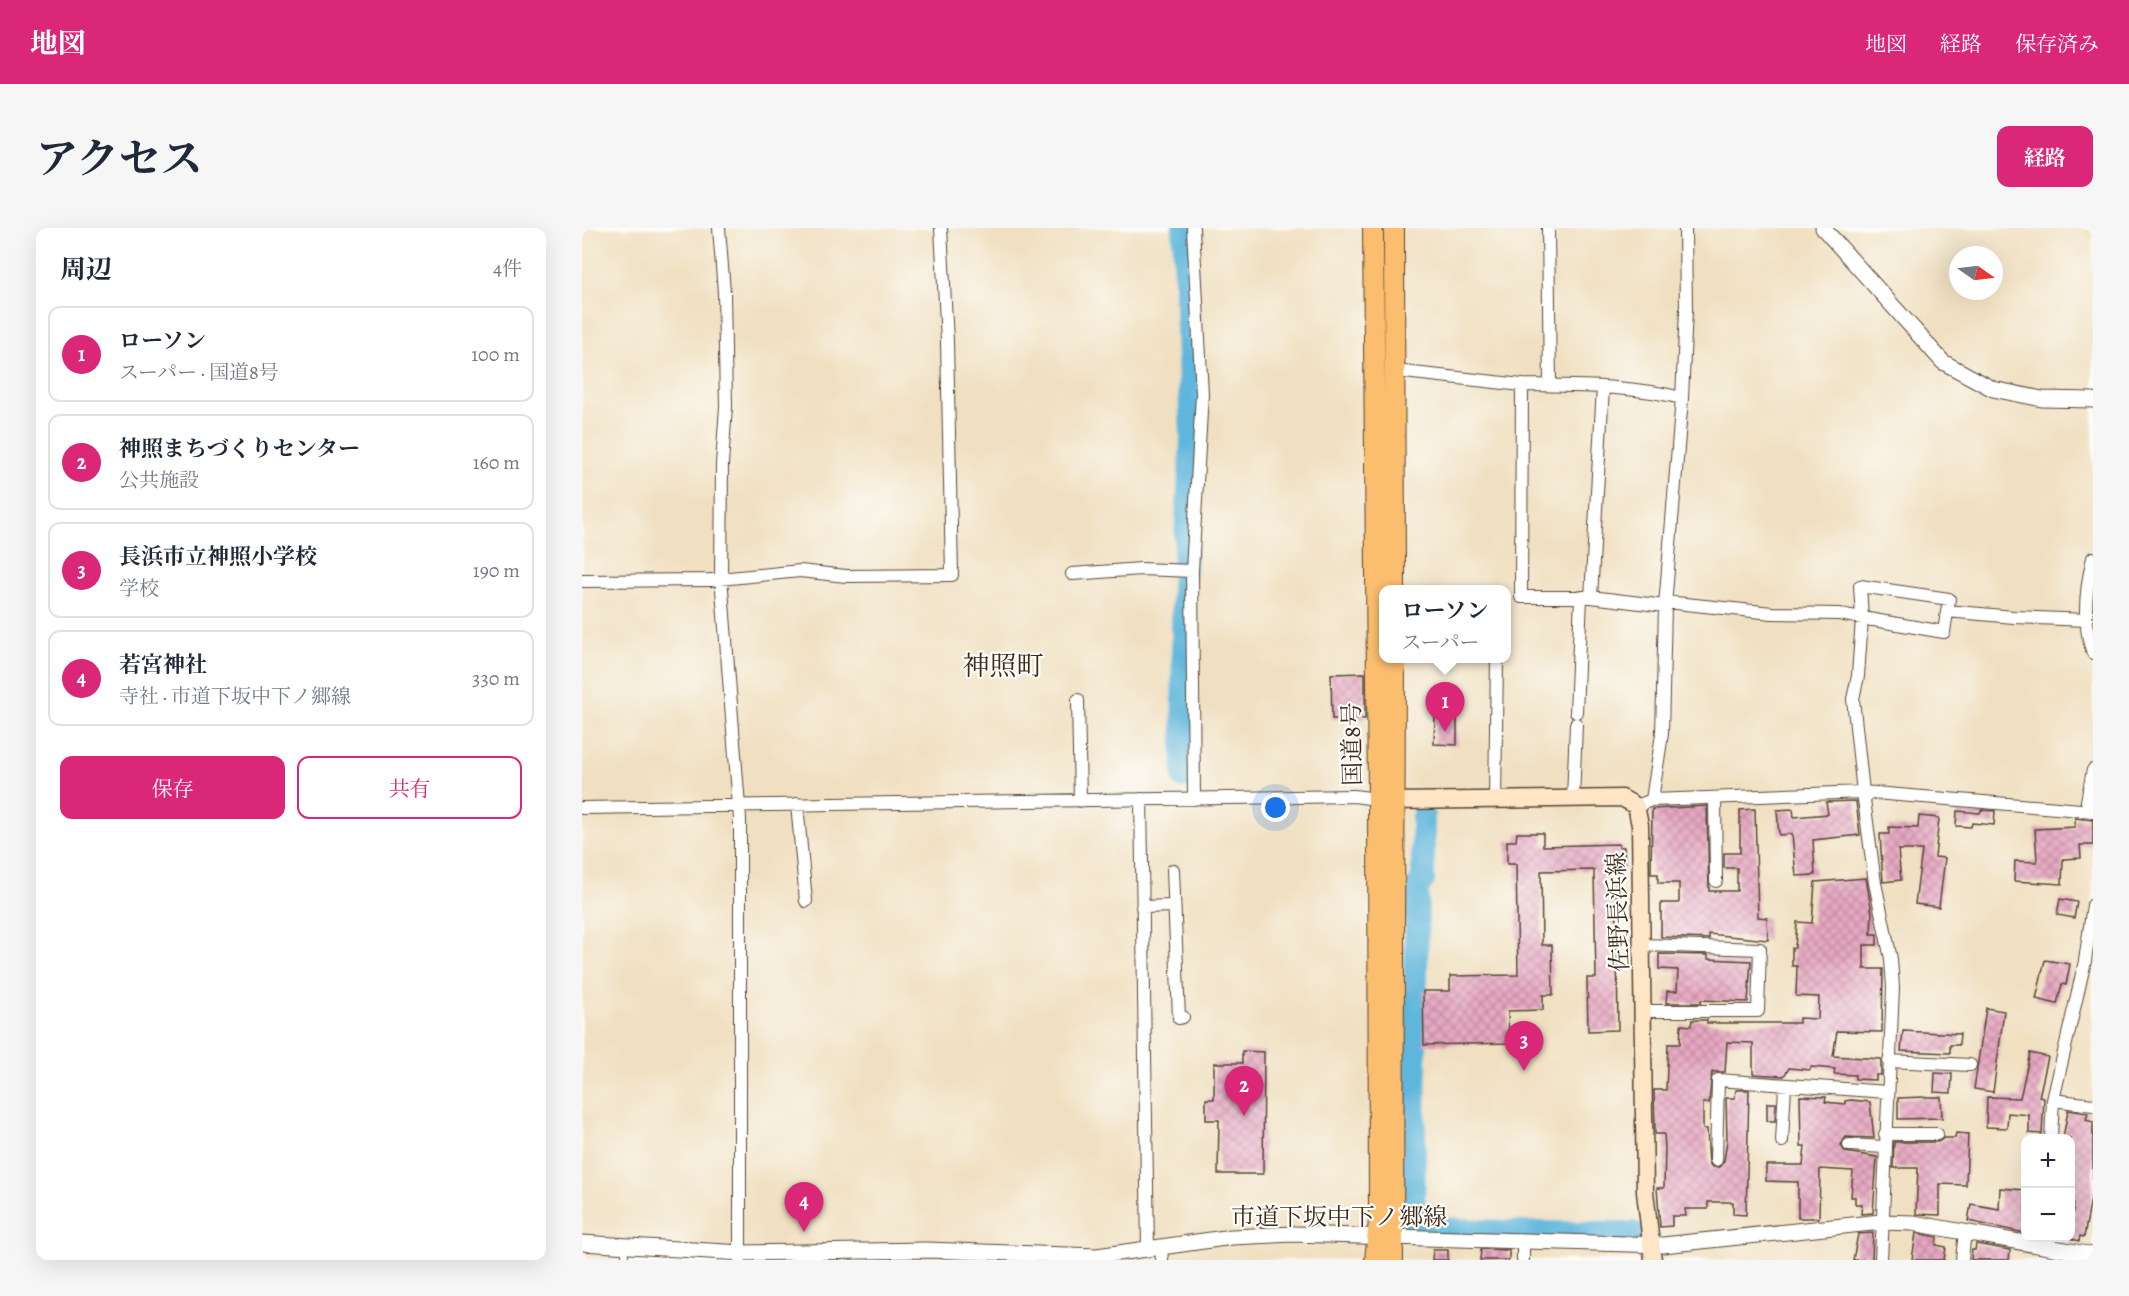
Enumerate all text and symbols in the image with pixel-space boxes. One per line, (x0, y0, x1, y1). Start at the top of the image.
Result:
text: 地図 (30, 25, 86, 63)
text: 地図 (1865, 30, 1907, 58)
text: 経路 (1940, 30, 1982, 58)
text: 保存済み (2015, 30, 2099, 58)
button: 経路 (1997, 126, 2093, 187)
text: アクセス (36, 130, 203, 187)
north arrow (1949, 246, 2003, 300)
text: 周辺 (60, 252, 112, 287)
text: 4件 (493, 255, 522, 282)
text: ローソン (119, 326, 206, 356)
text: 1 (78, 341, 85, 368)
text: 100 m (471, 341, 520, 368)
text: スーパー · 国道8号 (119, 359, 279, 386)
text: 神照まちづくりセンター (119, 434, 360, 464)
text: 2 (77, 449, 86, 476)
text: 160 m (473, 449, 520, 476)
text: 公共施設 (119, 467, 199, 494)
text: 長浜市立神照小学校 (119, 542, 317, 572)
text: 3 (77, 557, 86, 584)
text: 190 m (473, 557, 520, 584)
text: 学校 (119, 575, 159, 602)
popup (1379, 585, 1511, 663)
text: ローソン (1401, 596, 1489, 626)
text: スーパー (1401, 629, 1479, 656)
district label: 神照町 (963, 648, 1044, 684)
text: 若宮神社 (119, 650, 207, 680)
text: 4 (77, 665, 86, 692)
text: 330 m (472, 665, 520, 692)
pin: 1 (1426, 682, 1464, 732)
text: 寺社 · 市道下坂中下ノ郷線 (119, 683, 351, 710)
street label: 国道8号 (1335, 702, 1369, 786)
button: 保存 (60, 756, 285, 819)
button: 共有 (297, 756, 522, 819)
your location (1261, 793, 1290, 822)
street label: 佐野長浜線 (1600, 851, 1636, 973)
pin: 3 (1504, 1022, 1544, 1071)
pin: 2 (1224, 1066, 1264, 1116)
map controls (2021, 1134, 2075, 1242)
button: + (2021, 1134, 2075, 1188)
pin: 4 (784, 1182, 824, 1232)
button: − (2021, 1188, 2075, 1242)
street label: 市道下坂中下ノ郷線 (1231, 1201, 1447, 1233)

